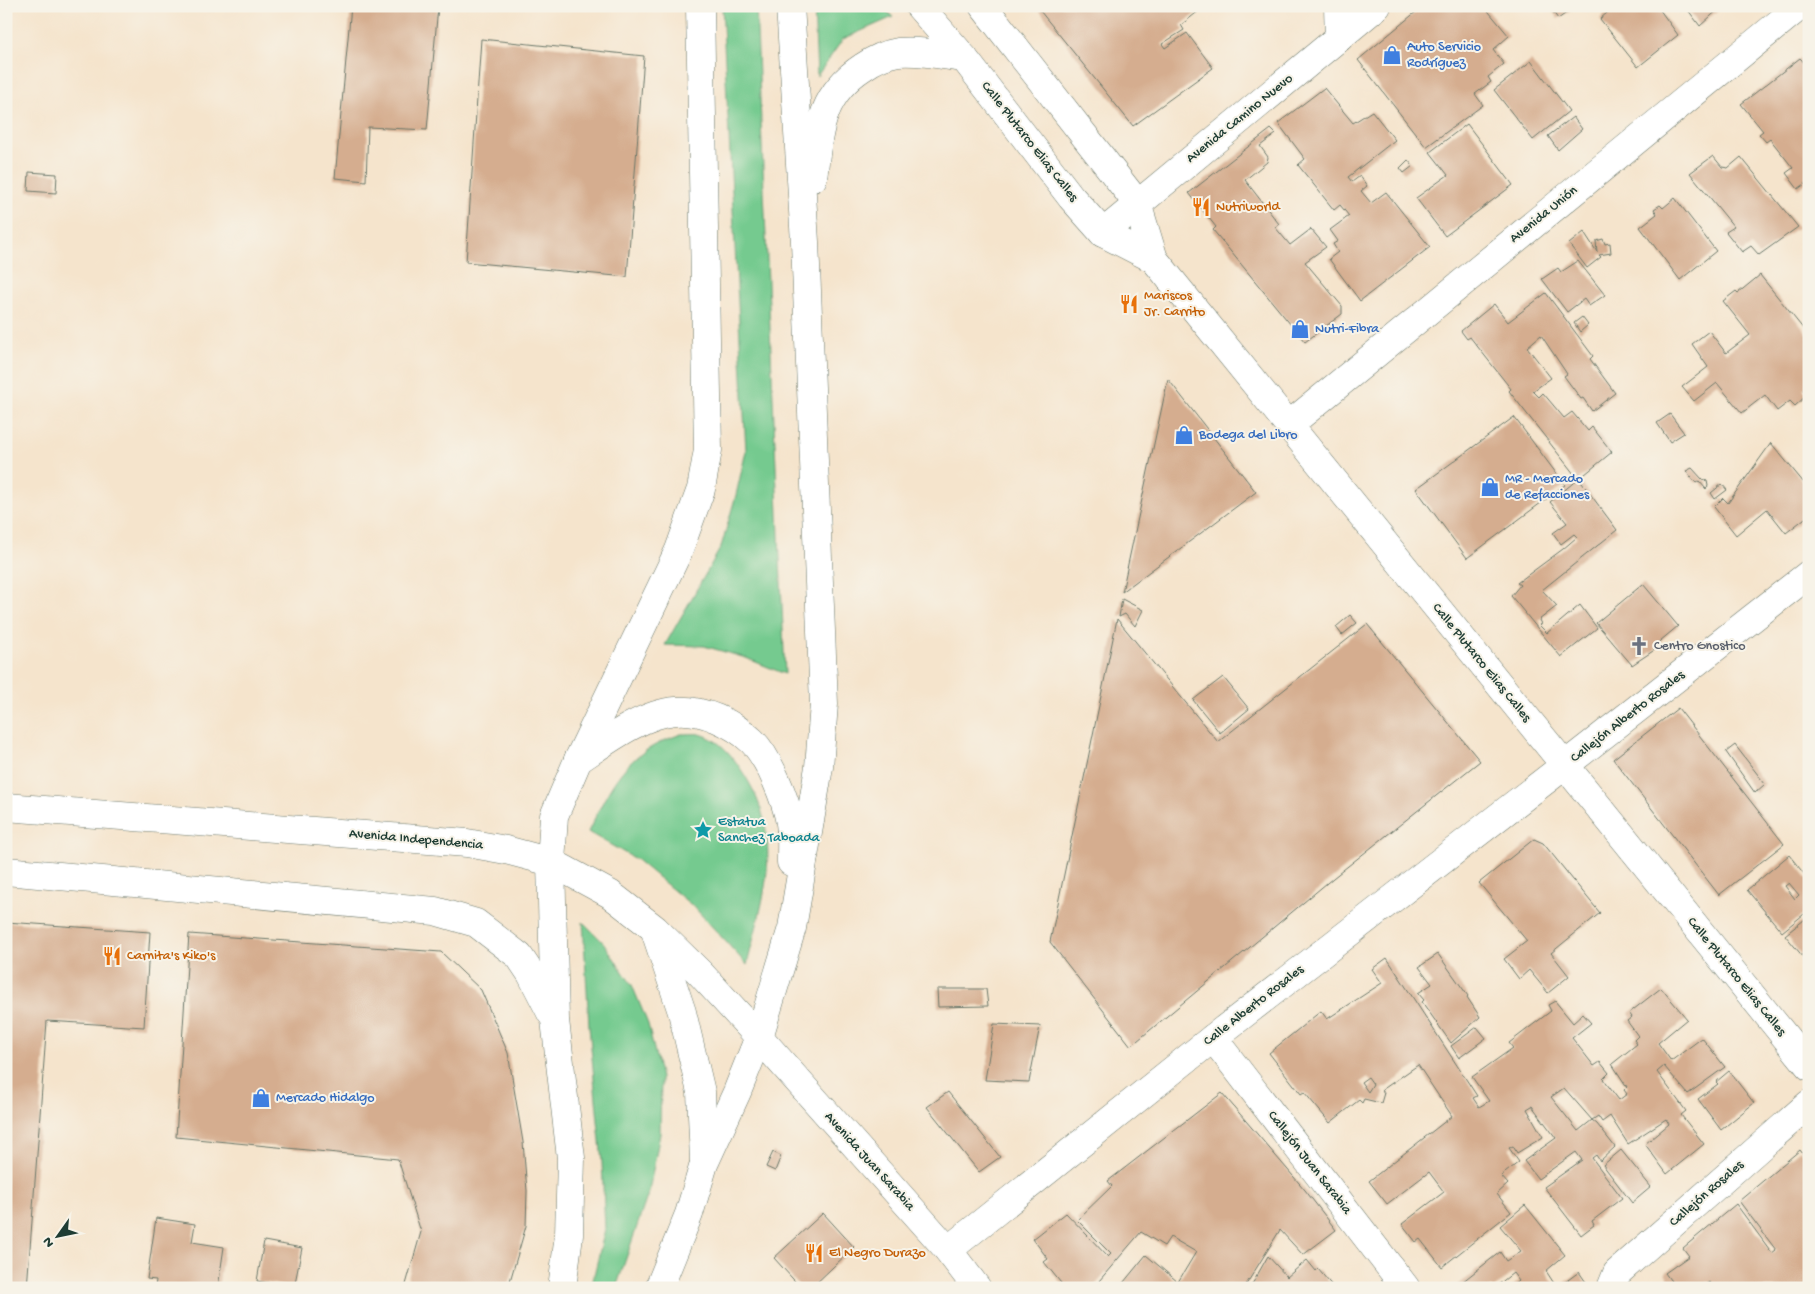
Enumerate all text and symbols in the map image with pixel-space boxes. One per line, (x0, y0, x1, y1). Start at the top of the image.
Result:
place label: Auto Servicio Rodríguez (1407, 39, 1481, 72)
shop icon: Auto Servicio Rodríguez (1381, 44, 1403, 66)
street label: Avenida Camino Nuevo (1183, 71, 1297, 167)
street label: Calle Plutarco Elias Calles (977, 78, 1082, 206)
street label: Avenida Unión (1507, 182, 1582, 248)
restaurant icon: Nutriworld (1190, 196, 1212, 218)
place label: Nutriworld (1216, 199, 1282, 216)
place label: Mariscos Jr. Carrito (1144, 288, 1205, 321)
restaurant icon: Mariscos Jr. Carrito (1118, 293, 1140, 315)
shop icon: Nutri-Fibra (1289, 318, 1311, 340)
place label: Nutri-Fibra (1315, 321, 1380, 338)
shop icon: Bodega del Libro (1173, 424, 1195, 446)
place label: Bodega del Libro (1198, 427, 1298, 444)
place label: MR - Mercado de Refacciones (1505, 471, 1590, 504)
shop icon: MR - Mercado de Refacciones (1479, 476, 1501, 498)
street label: Calle Plutarco Elias Calles (1428, 600, 1535, 727)
church icon: Centro Gnostico (1628, 635, 1650, 657)
place label: Centro Gnostico (1654, 638, 1745, 655)
street label: Callejón Alberto Rosales (1568, 667, 1689, 767)
place label: Estatua Sanchez Taboada (718, 814, 821, 847)
place icon: Estatua Sanchez Taboada (692, 819, 714, 841)
street label: Avenida Independencia (348, 826, 485, 854)
street label: Calle Plutarco Elias Calles (1683, 914, 1790, 1041)
restaurant icon: Carnita's Kiko's (101, 945, 123, 967)
place label: Carnita's Kiko's (127, 948, 216, 965)
street label: Calle Alberto Rosales (1201, 961, 1308, 1050)
shop icon: Mercado Hidalgo (250, 1087, 272, 1109)
place label: Mercado Hidalgo (276, 1090, 375, 1107)
street label: Callejón Juan Sarabia (1263, 1108, 1356, 1219)
street label: Avenida Juan Sarabia (820, 1109, 919, 1216)
street label: Callejón Rosales (1666, 1157, 1748, 1231)
north arrow (32, 1212, 82, 1262)
text: N (40, 1233, 59, 1250)
restaurant icon: El Negro Durazo (803, 1242, 825, 1264)
place label: El Negro Durazo (829, 1245, 926, 1262)

